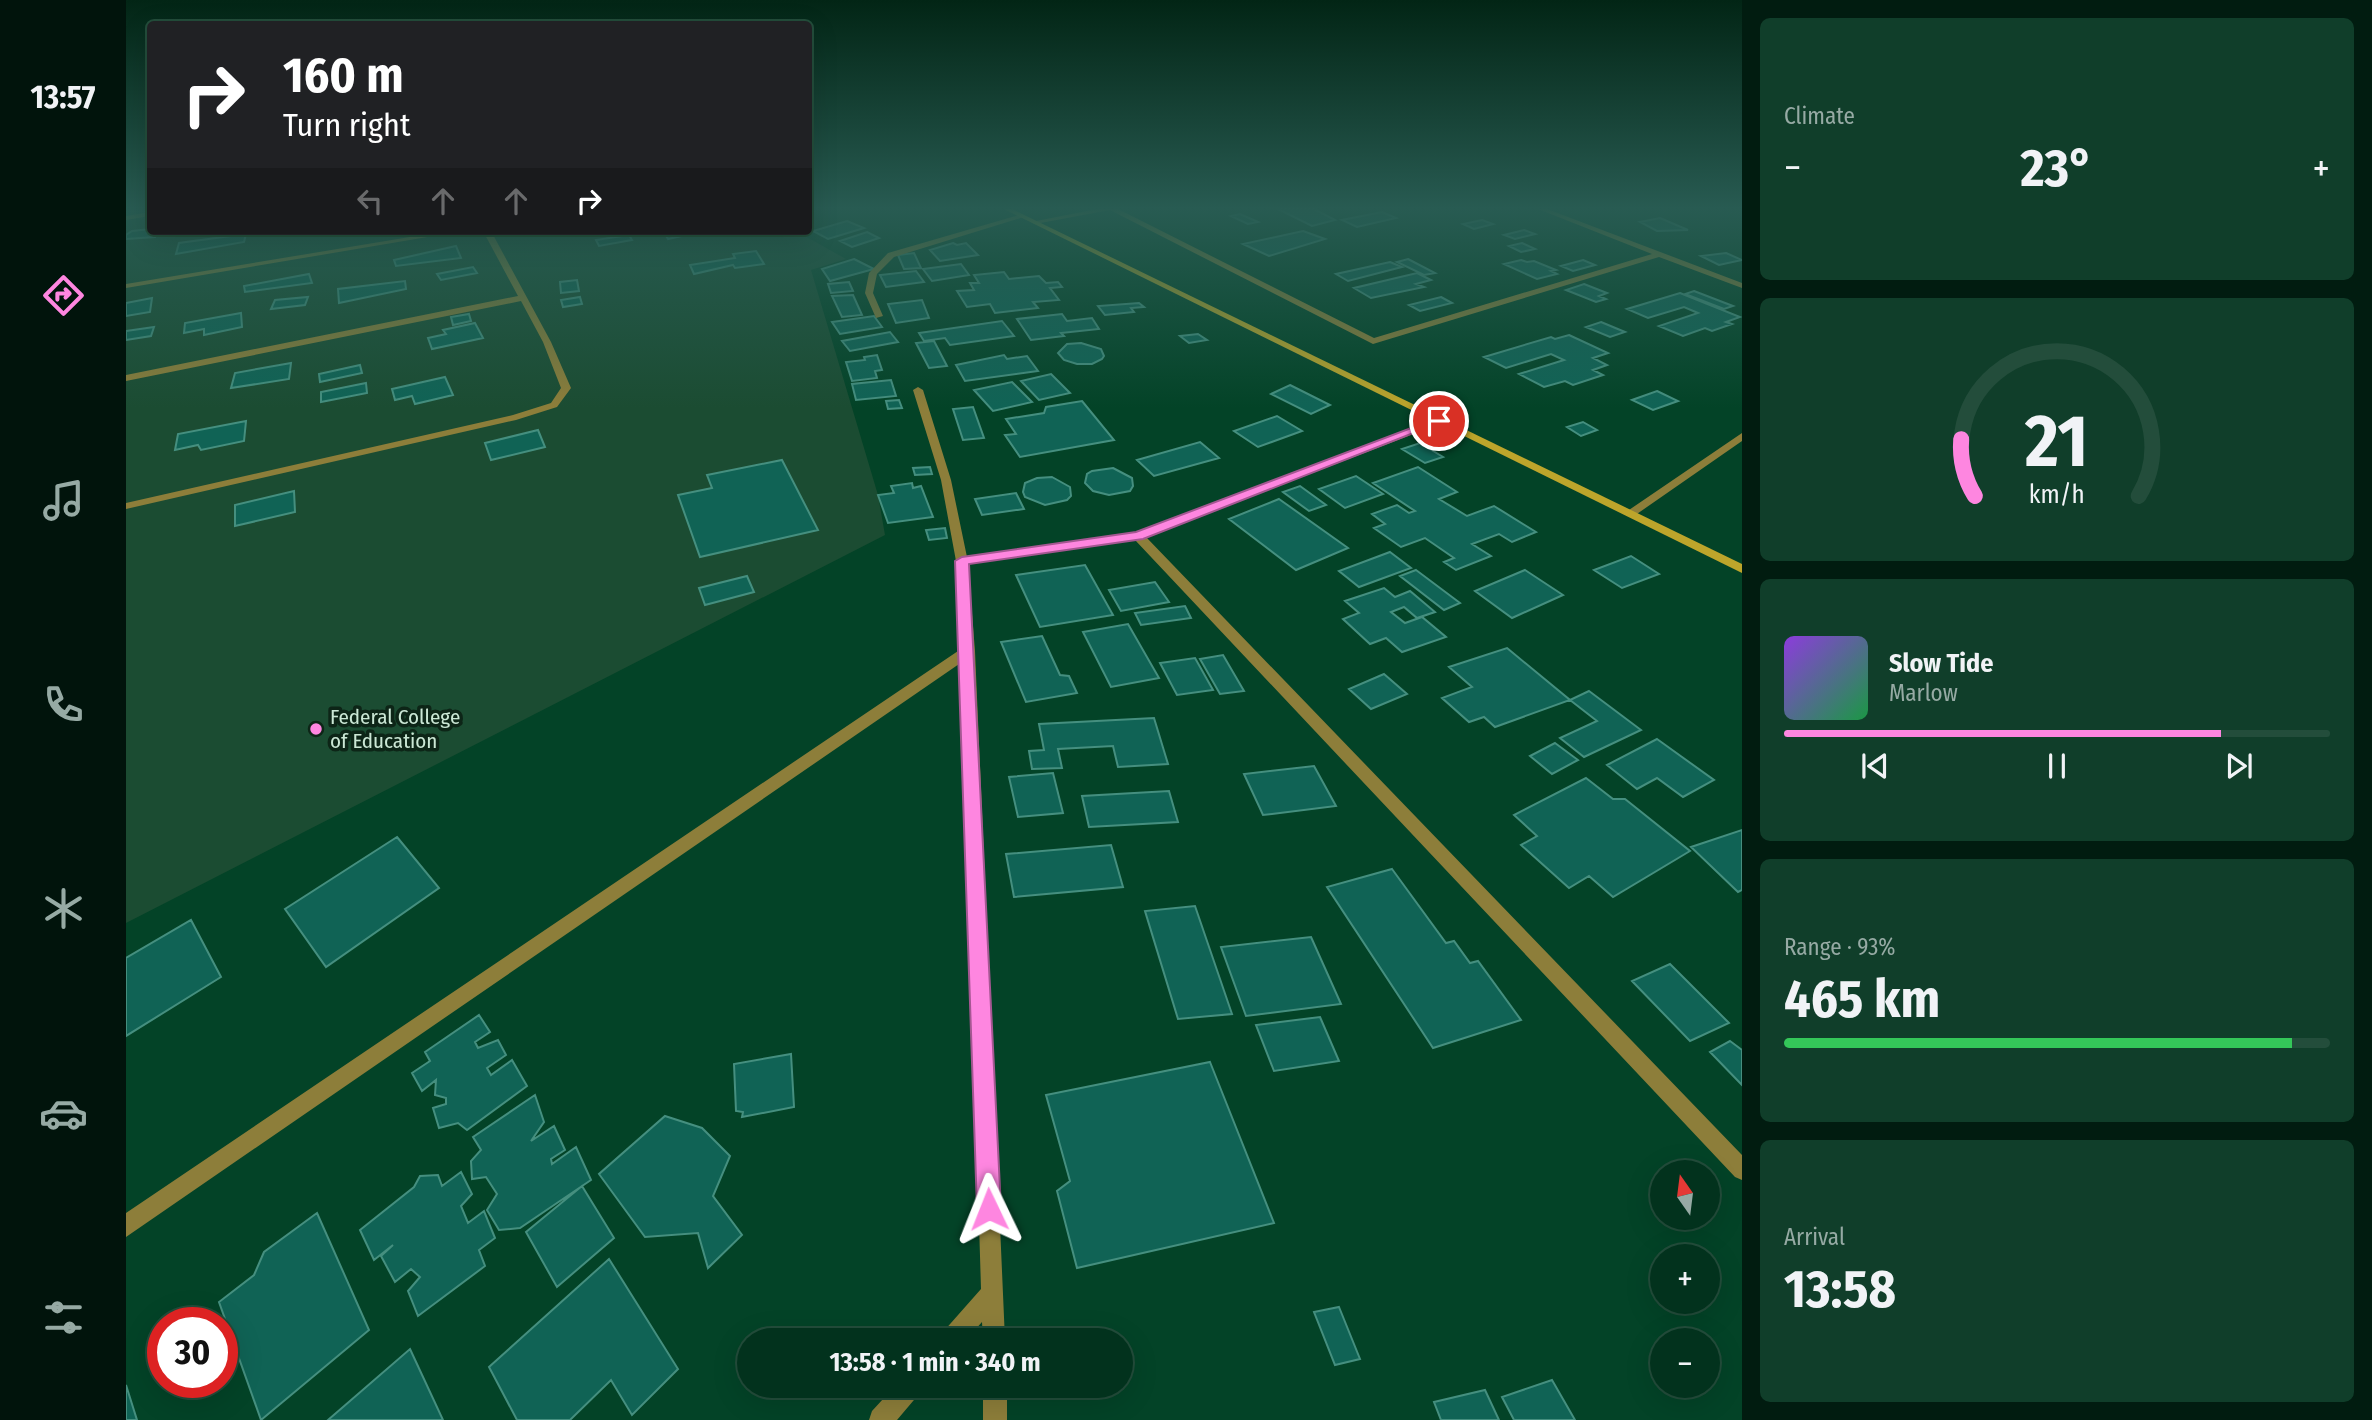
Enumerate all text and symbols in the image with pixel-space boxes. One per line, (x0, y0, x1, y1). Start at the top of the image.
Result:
text: 160 m (283, 46, 404, 105)
icon: right (168, 49, 259, 140)
text: 13:57 (31, 78, 95, 116)
text: Climate (1784, 102, 1855, 130)
text: Turn right (283, 106, 410, 144)
text: 23° (2020, 137, 2093, 200)
text: − (1784, 145, 1801, 191)
text: + (2313, 145, 2330, 191)
icon: left (351, 182, 389, 220)
icon: ahead (424, 182, 462, 220)
icon: ahead (497, 182, 535, 220)
icon: right (570, 182, 608, 220)
icon: directions (39, 271, 88, 320)
pin (1409, 391, 1469, 451)
text: 21 (2024, 398, 2089, 485)
icon: arrive (1420, 402, 1458, 440)
icon: music (39, 476, 88, 525)
text: km/h (2029, 479, 2085, 509)
text: Slow Tide (1889, 648, 1993, 679)
text: Marlow (1889, 679, 1958, 707)
icon: phone (39, 680, 88, 729)
place label: Federal College of Education (330, 704, 460, 754)
marker: Federal College of Education (308, 721, 324, 737)
icon: previous (1856, 747, 1894, 785)
icon: pause (2038, 747, 2076, 785)
icon: next (2220, 747, 2258, 785)
icon: climate (39, 884, 88, 933)
text: Range · 93% (1784, 933, 1895, 961)
text: 465 km (1784, 968, 1940, 1031)
icon: car (39, 1089, 88, 1138)
north arrow (1650, 1160, 1720, 1230)
map controls (1650, 1160, 1720, 1398)
position arrow (952, 1172, 1026, 1246)
text: Arrival (1784, 1223, 1845, 1251)
button: + (1650, 1244, 1720, 1314)
text: 13:58 (1784, 1258, 1896, 1321)
icon: filters (39, 1293, 88, 1342)
speed limit sign: 30 (147, 1307, 238, 1398)
button: − (1650, 1328, 1720, 1398)
text: 13:58 · 1 min · 340 m (829, 1347, 1041, 1378)

